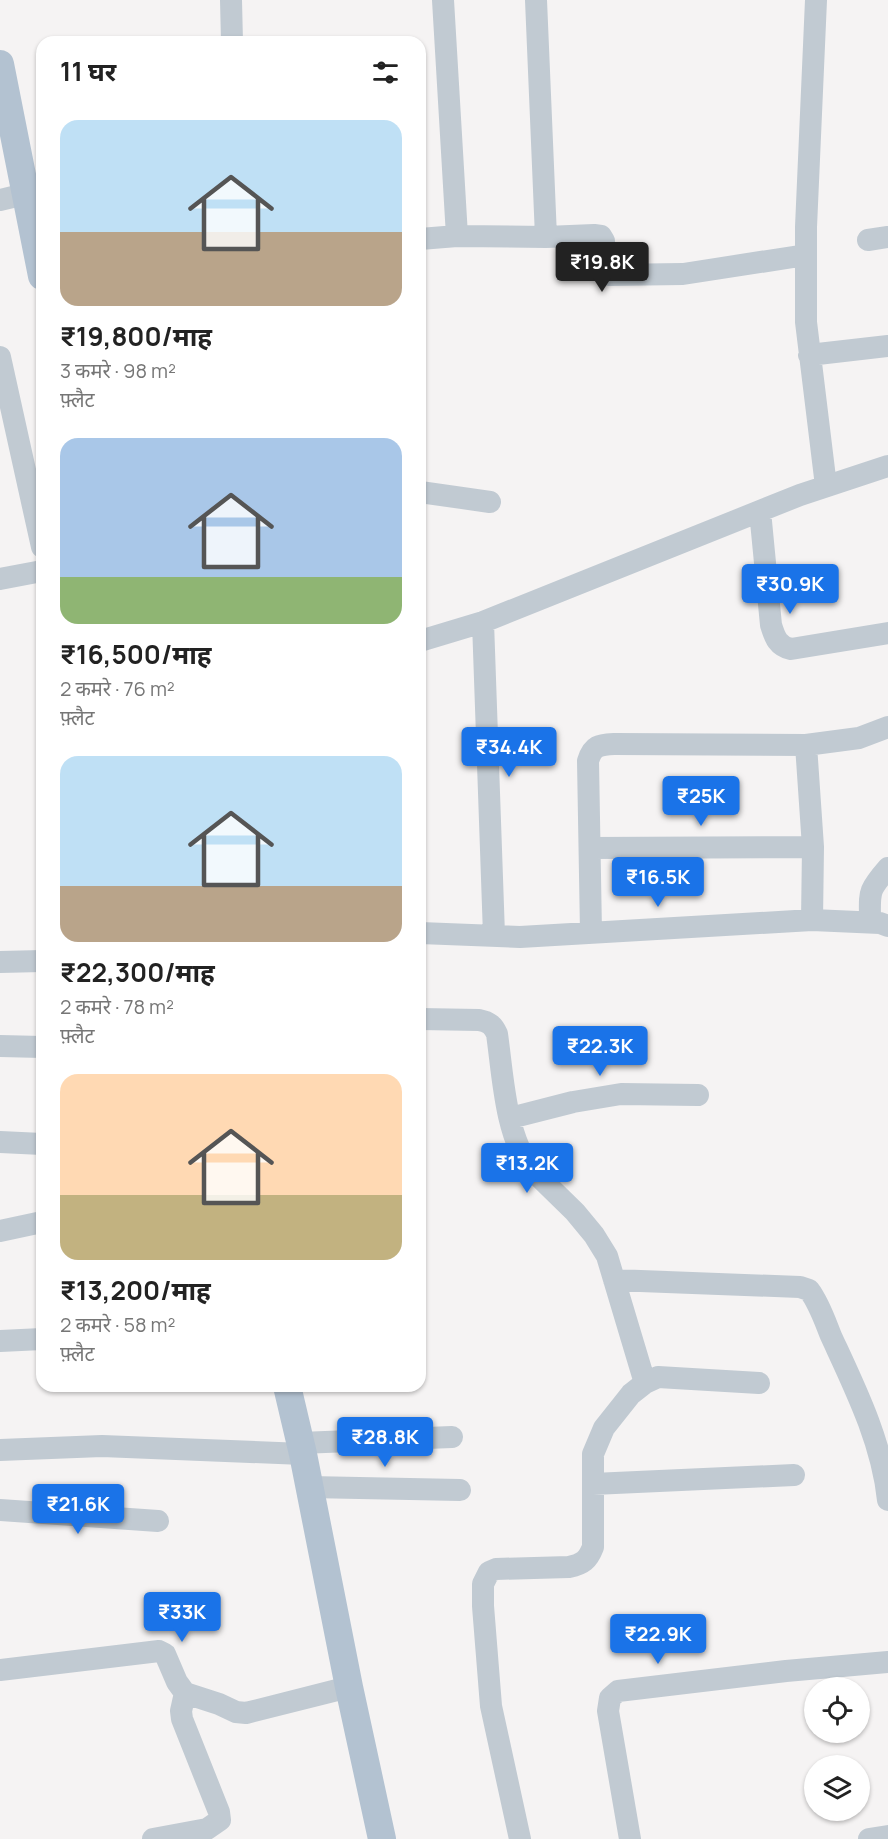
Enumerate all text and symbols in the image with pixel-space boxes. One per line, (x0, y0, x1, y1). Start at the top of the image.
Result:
text: 11 घर (60, 53, 116, 89)
icon: filters (369, 56, 402, 89)
icon: home (177, 159, 285, 267)
pin: ₹19.8K (553, 242, 651, 293)
text: ₹19.8K (570, 248, 634, 275)
text: ₹19,800/माह (60, 318, 212, 354)
text: 3 कमरे · 98 m² (60, 357, 176, 384)
text: फ़्लैट (60, 386, 95, 413)
icon: home (177, 477, 285, 585)
pin: ₹30.9K (741, 564, 839, 615)
text: ₹30.9K (756, 570, 824, 597)
text: ₹16,500/माह (60, 636, 212, 672)
text: 2 कमरे · 76 m² (60, 675, 175, 702)
text: फ़्लैट (60, 704, 95, 731)
pin: ₹34.4K (460, 727, 558, 778)
text: ₹34.4K (476, 733, 542, 760)
pin: ₹25K (665, 776, 737, 827)
text: ₹25K (677, 782, 725, 809)
icon: home (177, 795, 285, 903)
pin: ₹16.5K (609, 857, 707, 908)
text: ₹16.5K (626, 863, 690, 890)
text: ₹22,300/माह (60, 954, 215, 990)
text: 2 कमरे · 78 m² (60, 993, 174, 1020)
text: फ़्लैट (60, 1022, 95, 1049)
pin: ₹22.3K (551, 1026, 649, 1077)
text: ₹22.3K (567, 1032, 633, 1059)
icon: home (177, 1113, 285, 1221)
pin: ₹13.2K (478, 1143, 576, 1194)
text: ₹13.2K (495, 1149, 559, 1176)
text: ₹13,200/माह (60, 1272, 211, 1308)
text: 2 कमरे · 58 m² (60, 1311, 176, 1338)
text: फ़्लैट (60, 1340, 95, 1367)
pin: ₹28.8K (336, 1417, 434, 1468)
text: ₹28.8K (351, 1423, 419, 1450)
pin: ₹21.6K (29, 1484, 127, 1535)
text: ₹21.6K (46, 1490, 110, 1517)
pin: ₹33K (146, 1592, 218, 1643)
text: ₹33K (158, 1598, 206, 1625)
pin: ₹22.9K (609, 1614, 707, 1665)
text: ₹22.9K (624, 1620, 692, 1647)
map controls (804, 1677, 870, 1821)
button: locate (804, 1677, 870, 1743)
button: layers (804, 1755, 870, 1821)

